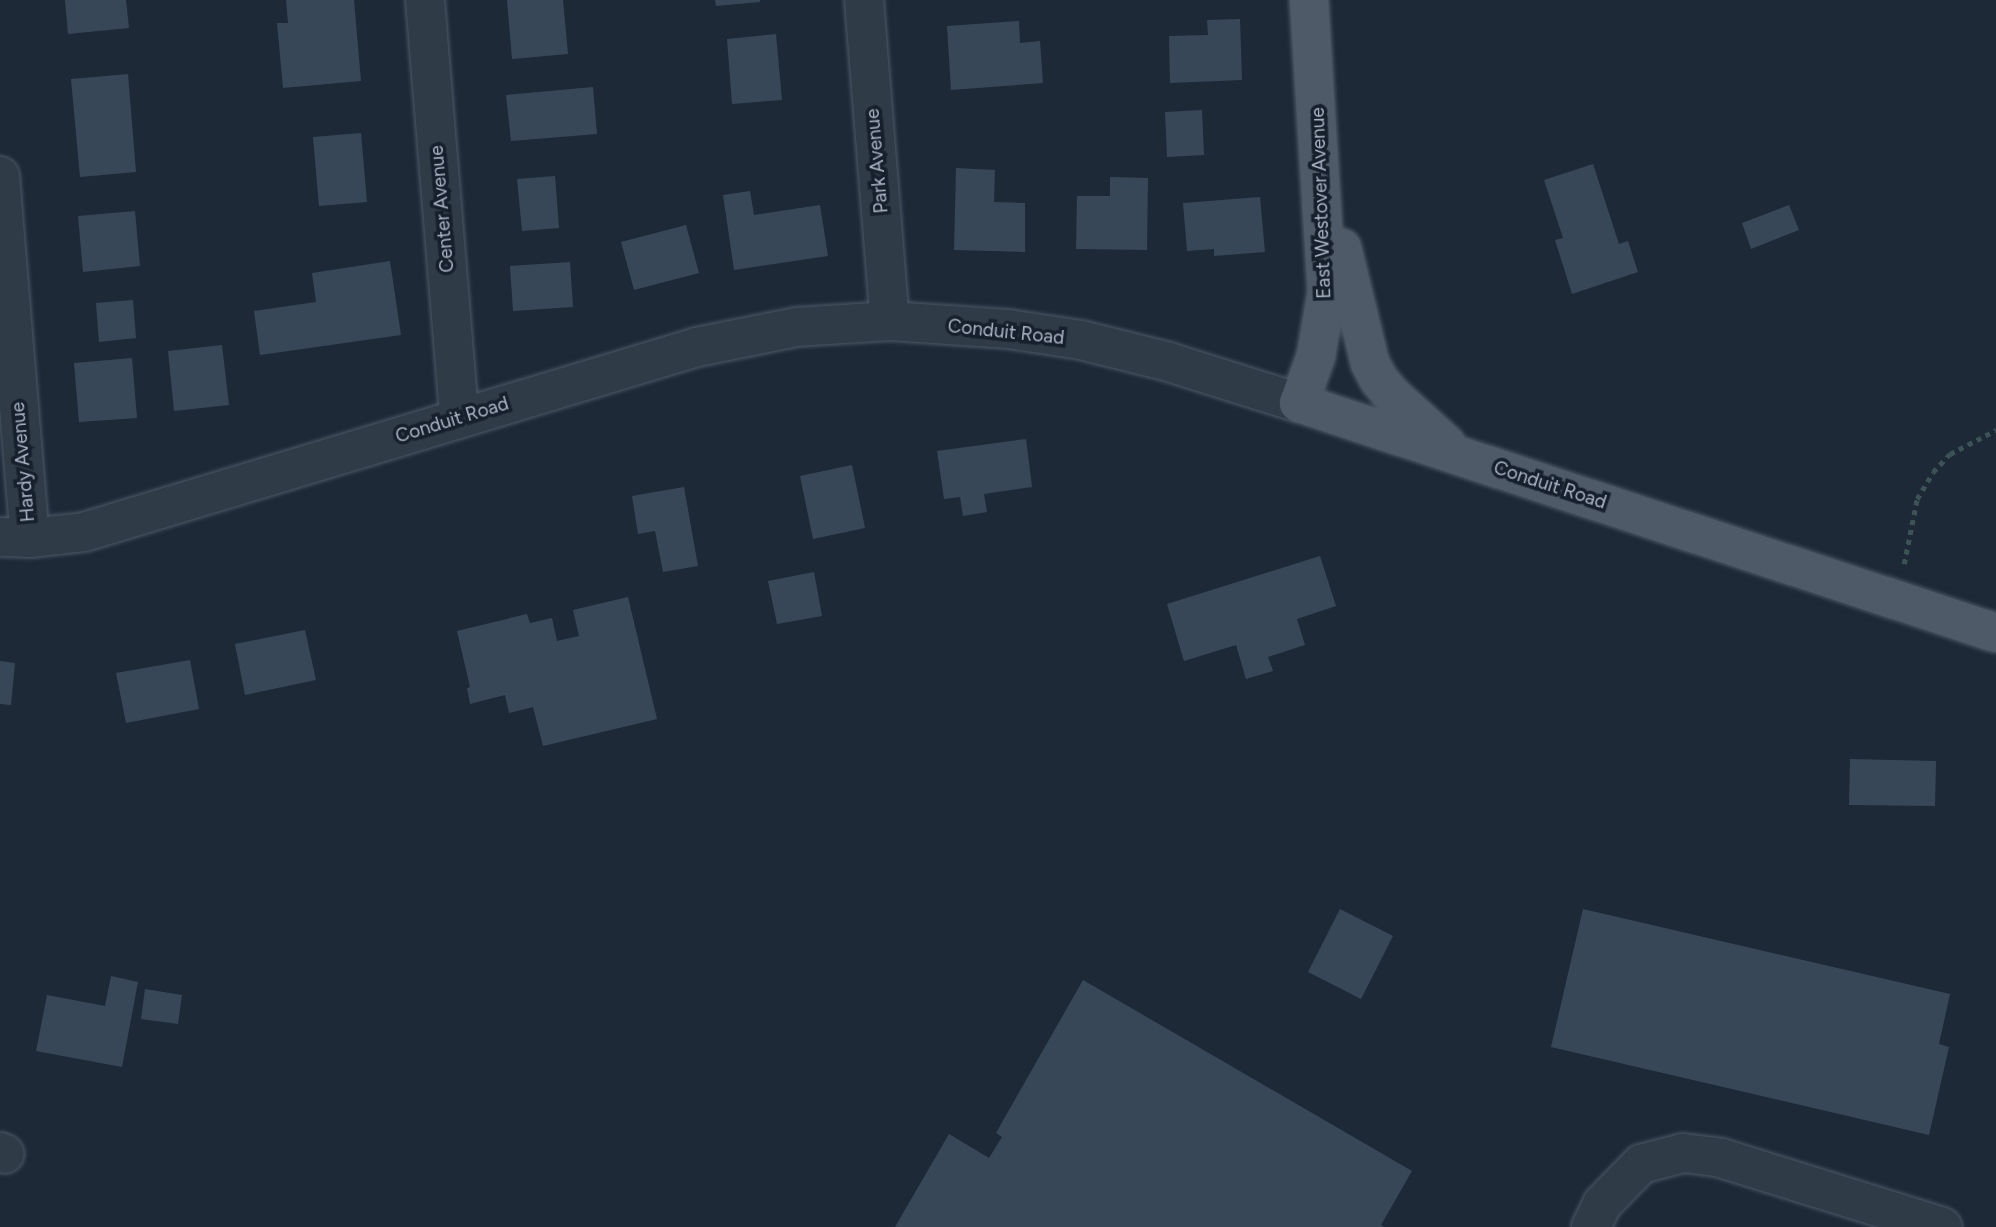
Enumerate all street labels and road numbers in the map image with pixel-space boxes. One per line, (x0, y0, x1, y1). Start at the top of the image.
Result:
street label: East Westover Avenue (1306, 107, 1336, 299)
street label: Park Avenue (861, 108, 893, 214)
street label: Center Avenue (425, 144, 459, 274)
street label: Conduit Road (947, 315, 1065, 349)
street label: Conduit Road (393, 392, 511, 448)
street label: Hardy Avenue (6, 401, 40, 523)
street label: Conduit Road (1491, 456, 1609, 514)

